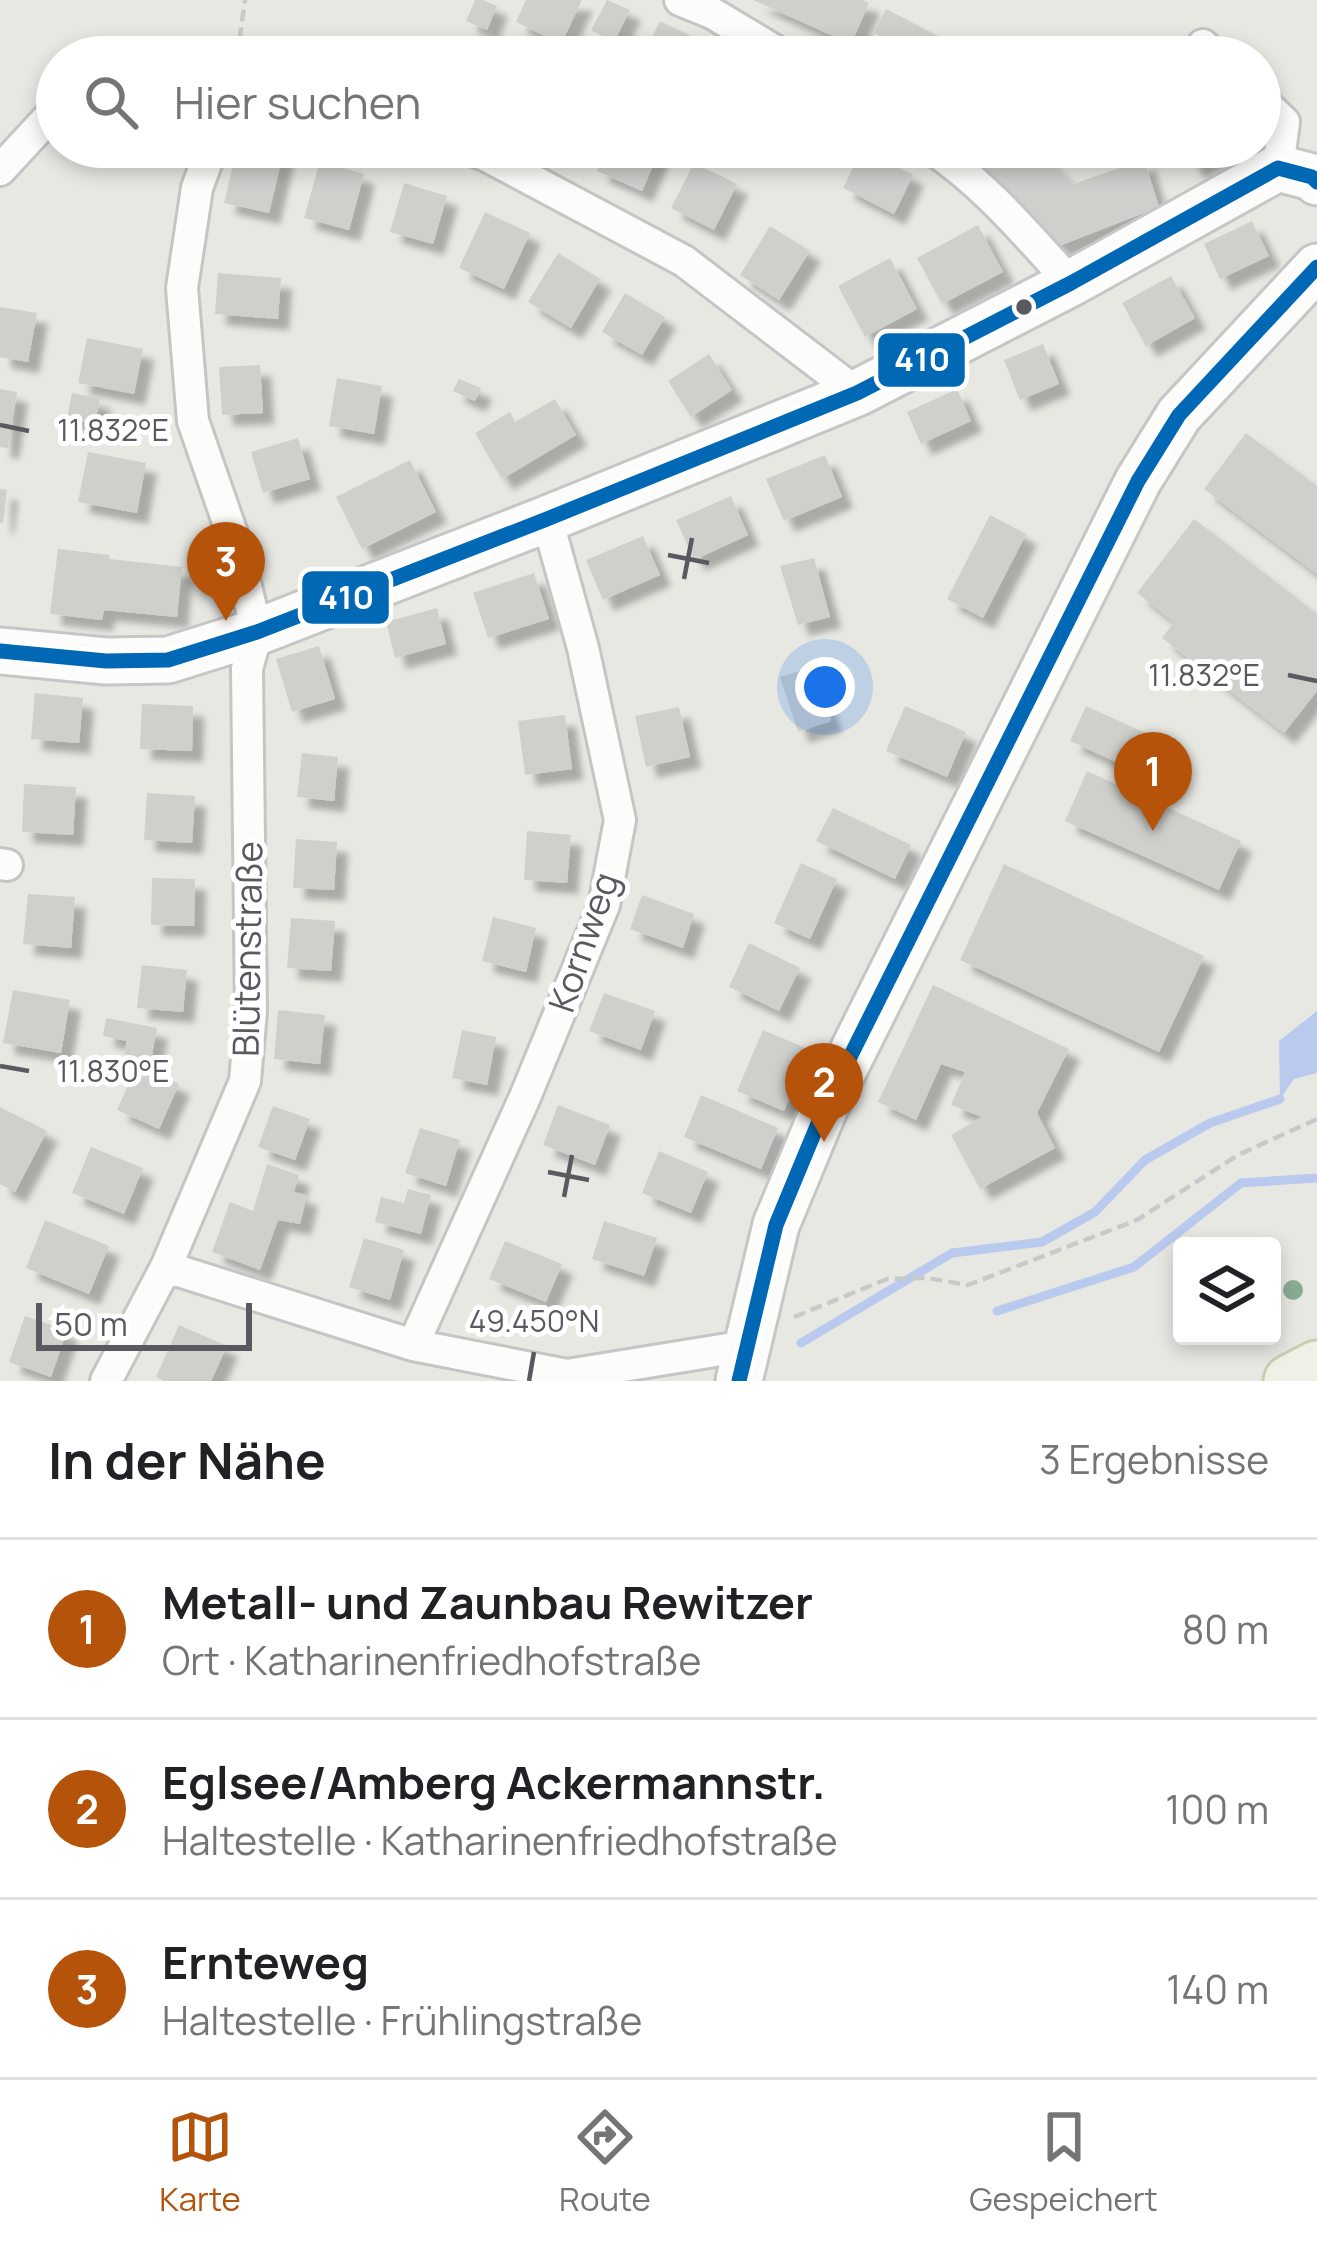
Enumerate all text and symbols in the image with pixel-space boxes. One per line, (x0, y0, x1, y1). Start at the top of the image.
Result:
search box (36, 36, 1281, 168)
icon: search (78, 69, 144, 135)
text: Hier suchen (174, 71, 421, 133)
unlabelled marker (1013, 296, 1035, 318)
line badge: 410 (876, 331, 967, 389)
text: 410 (894, 336, 950, 381)
text: 11.832°E (57, 409, 169, 450)
pin: 3 (187, 522, 265, 621)
line badge: 410 (300, 569, 391, 626)
text: 410 (318, 574, 374, 619)
text: 11.832°E (1148, 654, 1260, 695)
your location (795, 657, 855, 717)
pin: 1 (1114, 732, 1192, 831)
street label: Blütenstraße (221, 841, 273, 1057)
street label: Kornweg (536, 866, 630, 1018)
pin: 2 (785, 1043, 863, 1142)
text: 11.830°E (57, 1050, 169, 1091)
map controls (1173, 1237, 1281, 1345)
button: layers (1173, 1237, 1281, 1345)
scale bar (36, 1297, 252, 1350)
text: 49.450°N (469, 1300, 599, 1341)
text: 50 m (54, 1301, 128, 1346)
text: In der Nähe (48, 1425, 326, 1494)
text: 3 Ergebnisse (1039, 1432, 1269, 1486)
text: Metall- und Zaunbau Rewitzer (162, 1571, 813, 1633)
text: 1 (78, 1602, 96, 1656)
text: 80 m (1182, 1602, 1269, 1656)
text: Ort · Katharinenfriedhofstraße (162, 1633, 701, 1687)
text: Eglsee/Amberg Ackermannstr. (162, 1751, 825, 1813)
text: 2 (75, 1782, 99, 1836)
text: 100 m (1165, 1782, 1269, 1836)
text: Haltestelle · Katharinenfriedhofstraße (162, 1813, 838, 1867)
text: Ernteweg (162, 1931, 369, 1993)
text: 3 (76, 1962, 98, 2016)
text: 140 m (1166, 1962, 1269, 2016)
text: Haltestelle · Frühlingstraße (162, 1993, 642, 2047)
tab: Karte (159, 2104, 241, 2221)
tab: Route (559, 2104, 651, 2221)
tab: Gespeichert (969, 2104, 1158, 2221)

